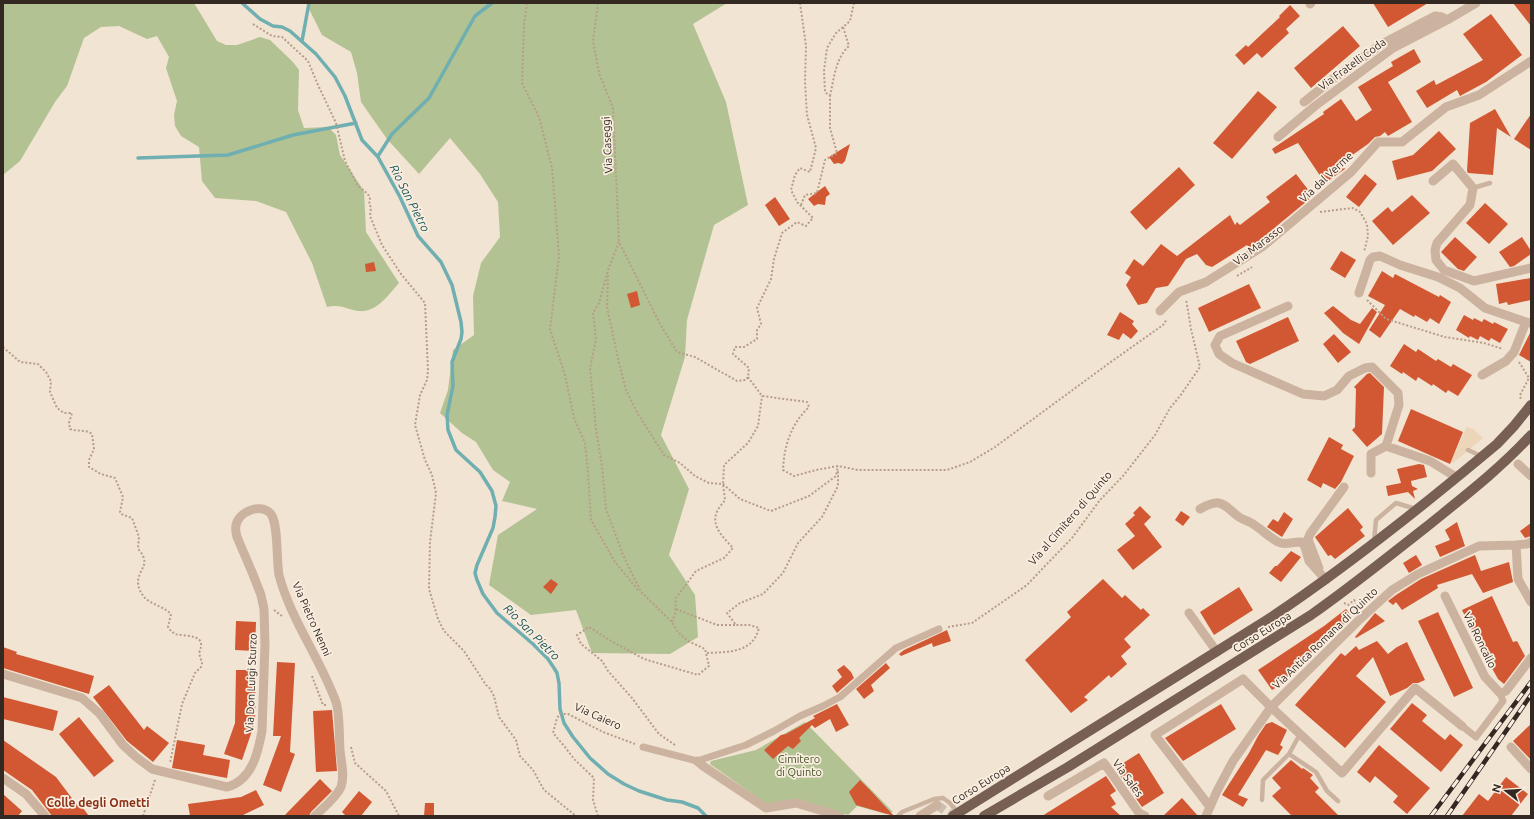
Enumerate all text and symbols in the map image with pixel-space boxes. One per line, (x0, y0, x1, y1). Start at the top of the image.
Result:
street label: Via Fratelli Coda (1316, 36, 1388, 92)
street label: Via Caseggi (600, 116, 614, 174)
street label: Via dal Verme (1297, 149, 1355, 205)
water label: Rio San Pietro (388, 162, 433, 234)
street label: Via Marasso (1231, 222, 1285, 268)
street label: Via al Cimitero di Quinto (1026, 469, 1114, 567)
street label: Via Pietro Nenni (290, 580, 334, 658)
street label: Via Antica Romana di Quinto (1270, 585, 1380, 691)
water label: Rio San Pietro (501, 601, 563, 663)
street label: Corso Europa (1231, 609, 1293, 655)
street label: Via Roncallo (1461, 610, 1499, 670)
street label: Via Don Luigi Sturzo (243, 633, 259, 733)
street label: Via Caiero (573, 700, 623, 732)
park label: Cimitero di Quinto (776, 753, 822, 778)
street label: Via Sales (1110, 757, 1146, 799)
street label: Corso Europa (950, 761, 1012, 807)
north arrow (1486, 771, 1526, 811)
text: N (1489, 782, 1503, 794)
district label: Colle degli Ometti (46, 796, 150, 809)

